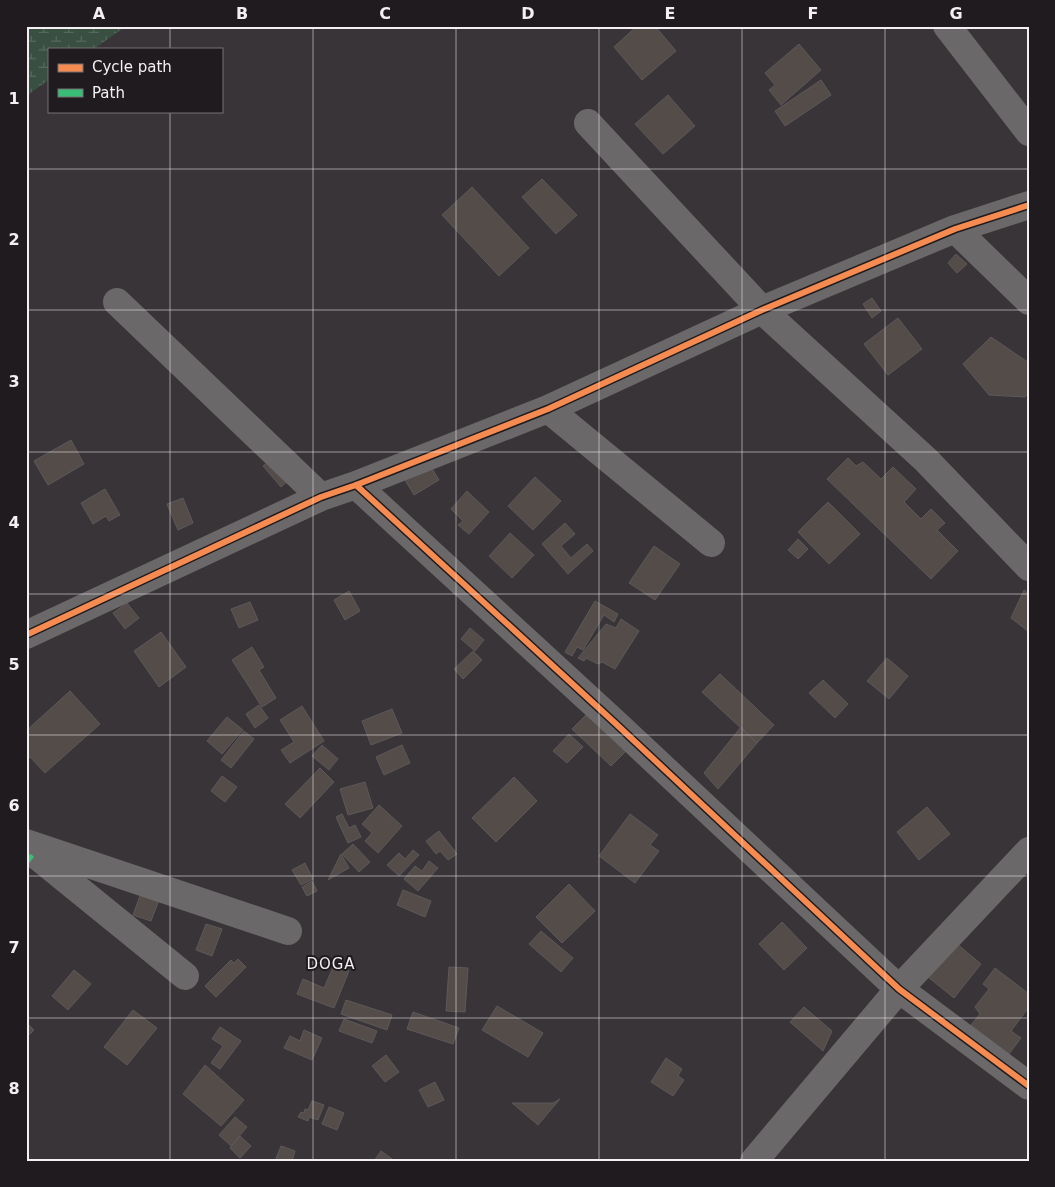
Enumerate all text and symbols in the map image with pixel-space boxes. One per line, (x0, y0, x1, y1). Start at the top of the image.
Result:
text: A (93, 4, 106, 23)
text: B (236, 4, 248, 23)
text: C (379, 4, 391, 23)
text: D (521, 4, 535, 23)
text: E (665, 4, 675, 23)
text: F (808, 4, 818, 23)
text: G (949, 4, 963, 23)
legend (48, 48, 222, 112)
text: Cycle path (92, 58, 172, 76)
text: Path (92, 84, 125, 102)
text: 1 (8, 89, 20, 108)
text: 2 (8, 230, 20, 249)
text: 3 (8, 372, 20, 391)
text: 4 (8, 513, 20, 532)
text: 5 (8, 655, 20, 674)
text: 6 (8, 796, 20, 815)
text: 7 (8, 938, 20, 957)
district label: DOGA (306, 955, 356, 973)
text: 8 (8, 1079, 20, 1098)

